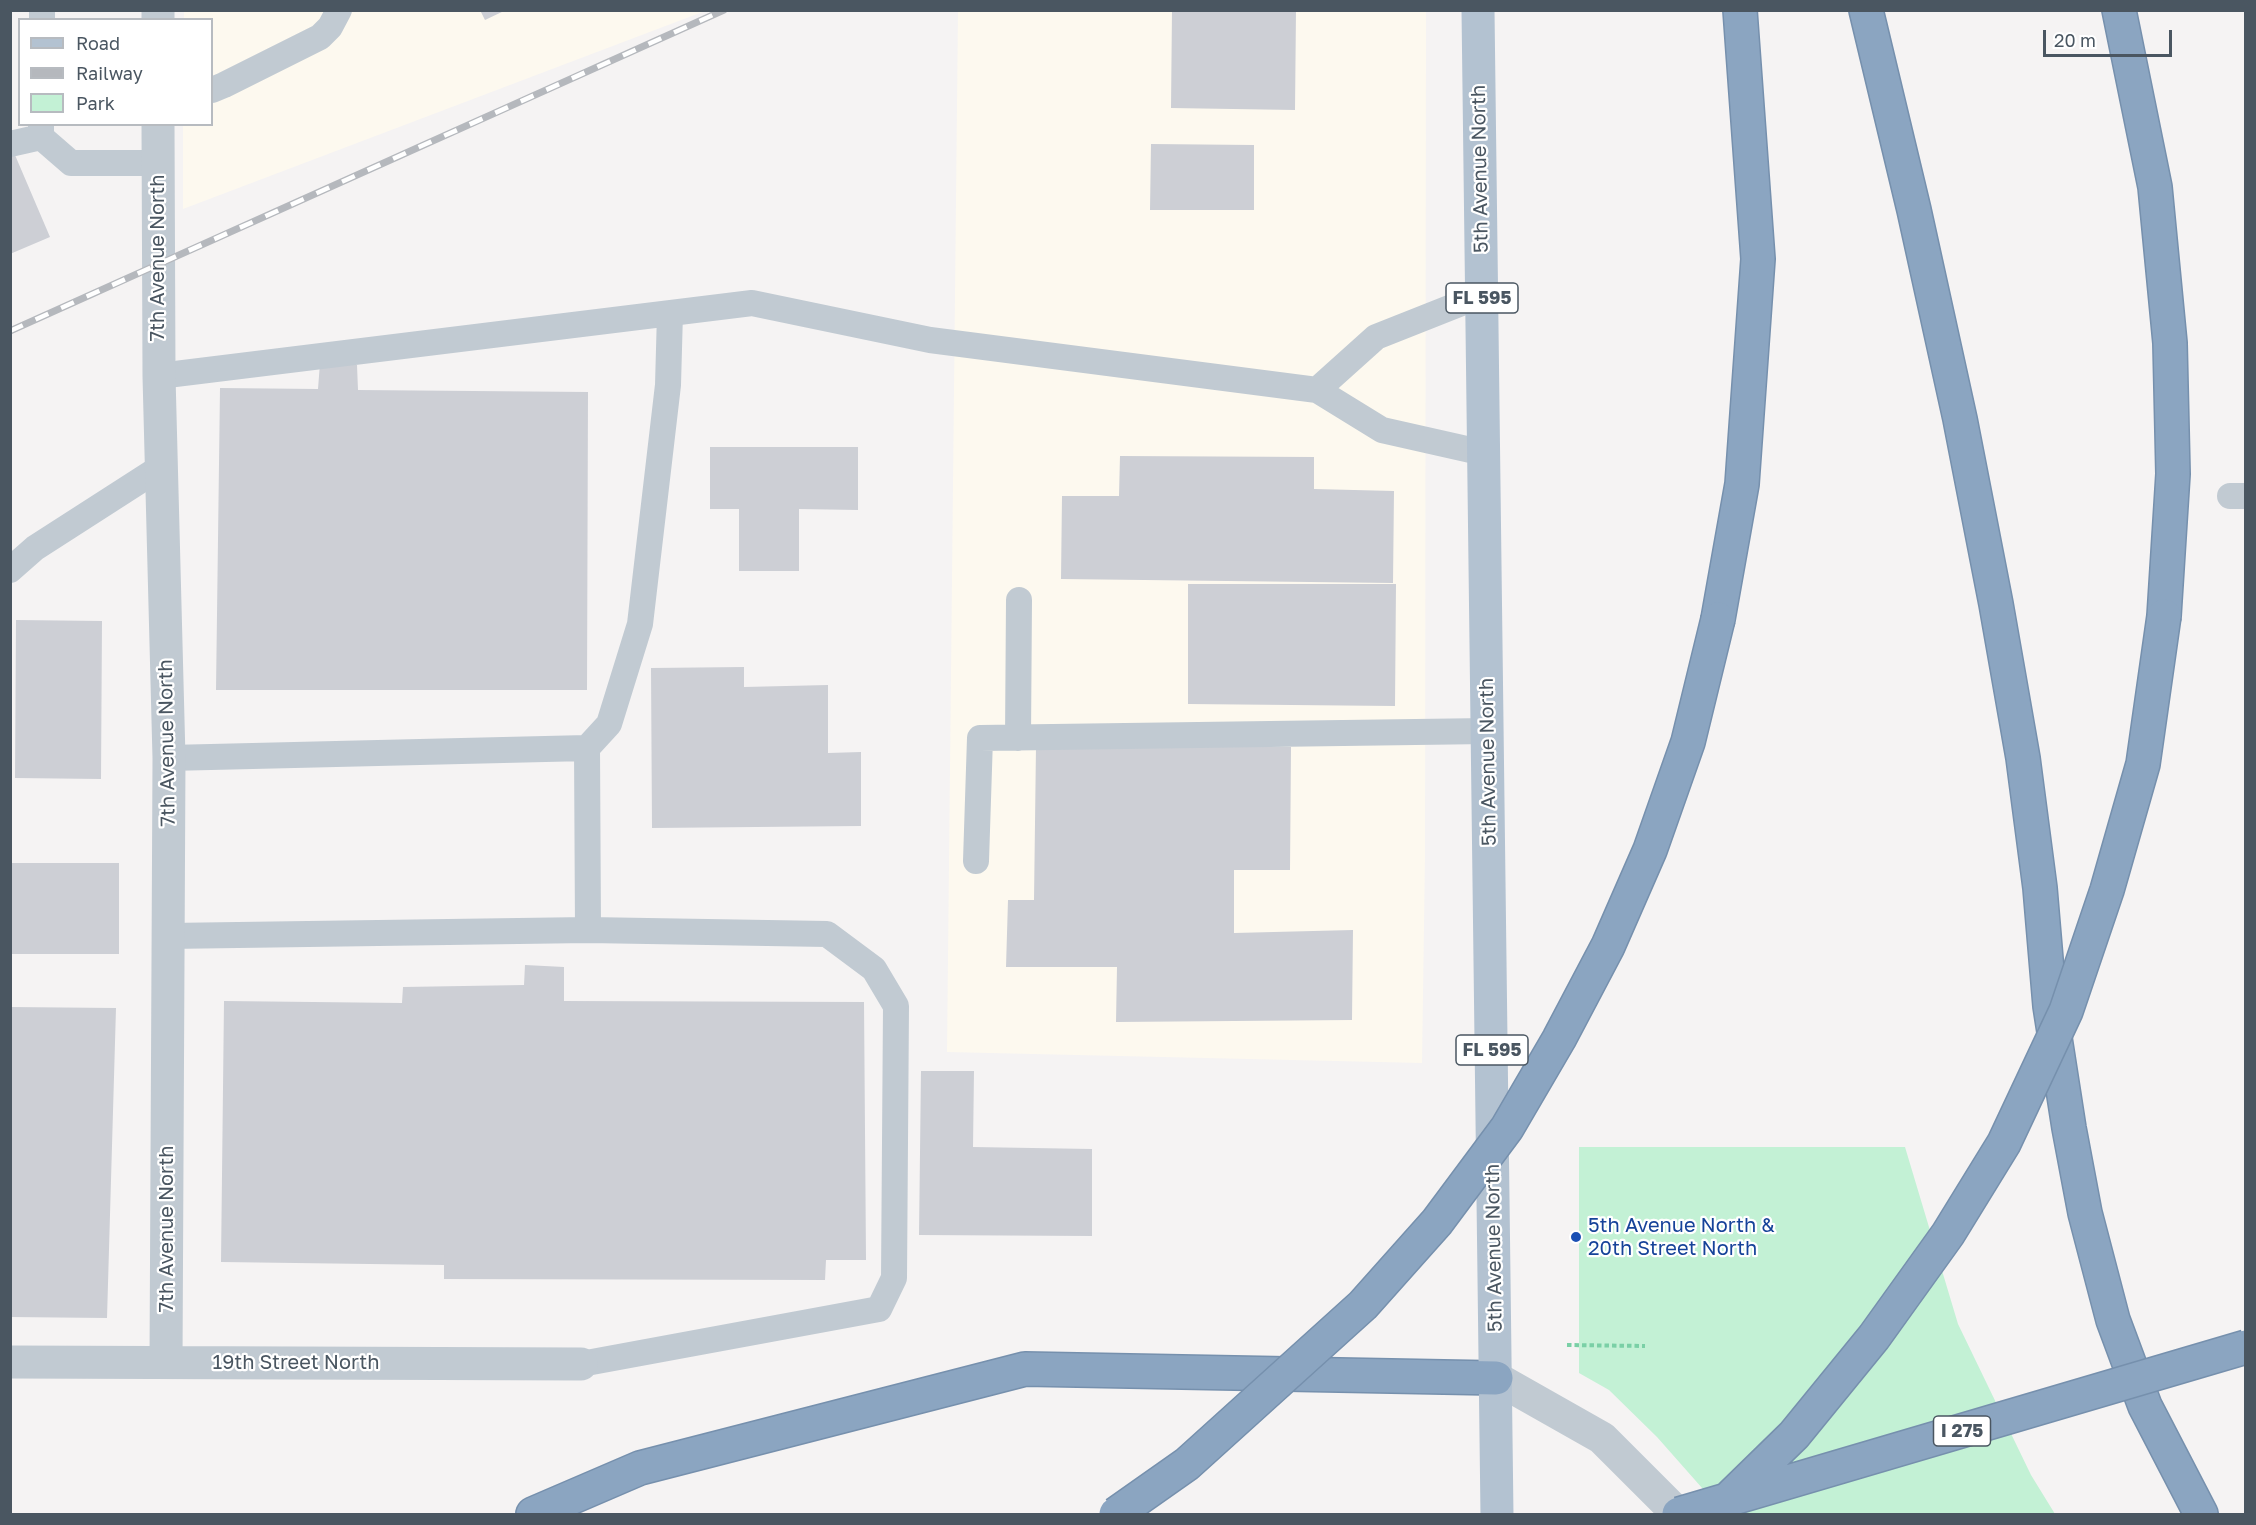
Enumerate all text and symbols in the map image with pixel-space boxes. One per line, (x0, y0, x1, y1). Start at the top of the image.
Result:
legend (18, 18, 213, 126)
scale bar (2046, 18, 2175, 56)
text: 20 m (2054, 29, 2096, 51)
text: Road (76, 32, 120, 54)
text: Railway (76, 62, 143, 84)
street label: 5th Avenue North (1467, 85, 1493, 253)
text: Park (76, 92, 115, 114)
street label: 7th Avenue North (146, 174, 170, 342)
road number: FL 595 (1446, 283, 1518, 313)
street label: 7th Avenue North (154, 659, 180, 827)
street label: 5th Avenue North (1475, 678, 1501, 846)
road number: FL 595 (1456, 1035, 1528, 1065)
street label: 7th Avenue North (155, 1145, 179, 1313)
street label: 5th Avenue North (1481, 1164, 1507, 1332)
place label: 5th Avenue North & 20th Street North (1588, 1214, 1775, 1261)
marker: 5th Avenue North & 20th Street North (1569, 1230, 1583, 1244)
street label: 19th Street North (213, 1351, 379, 1375)
road number: I 275 (1934, 1416, 1990, 1446)

